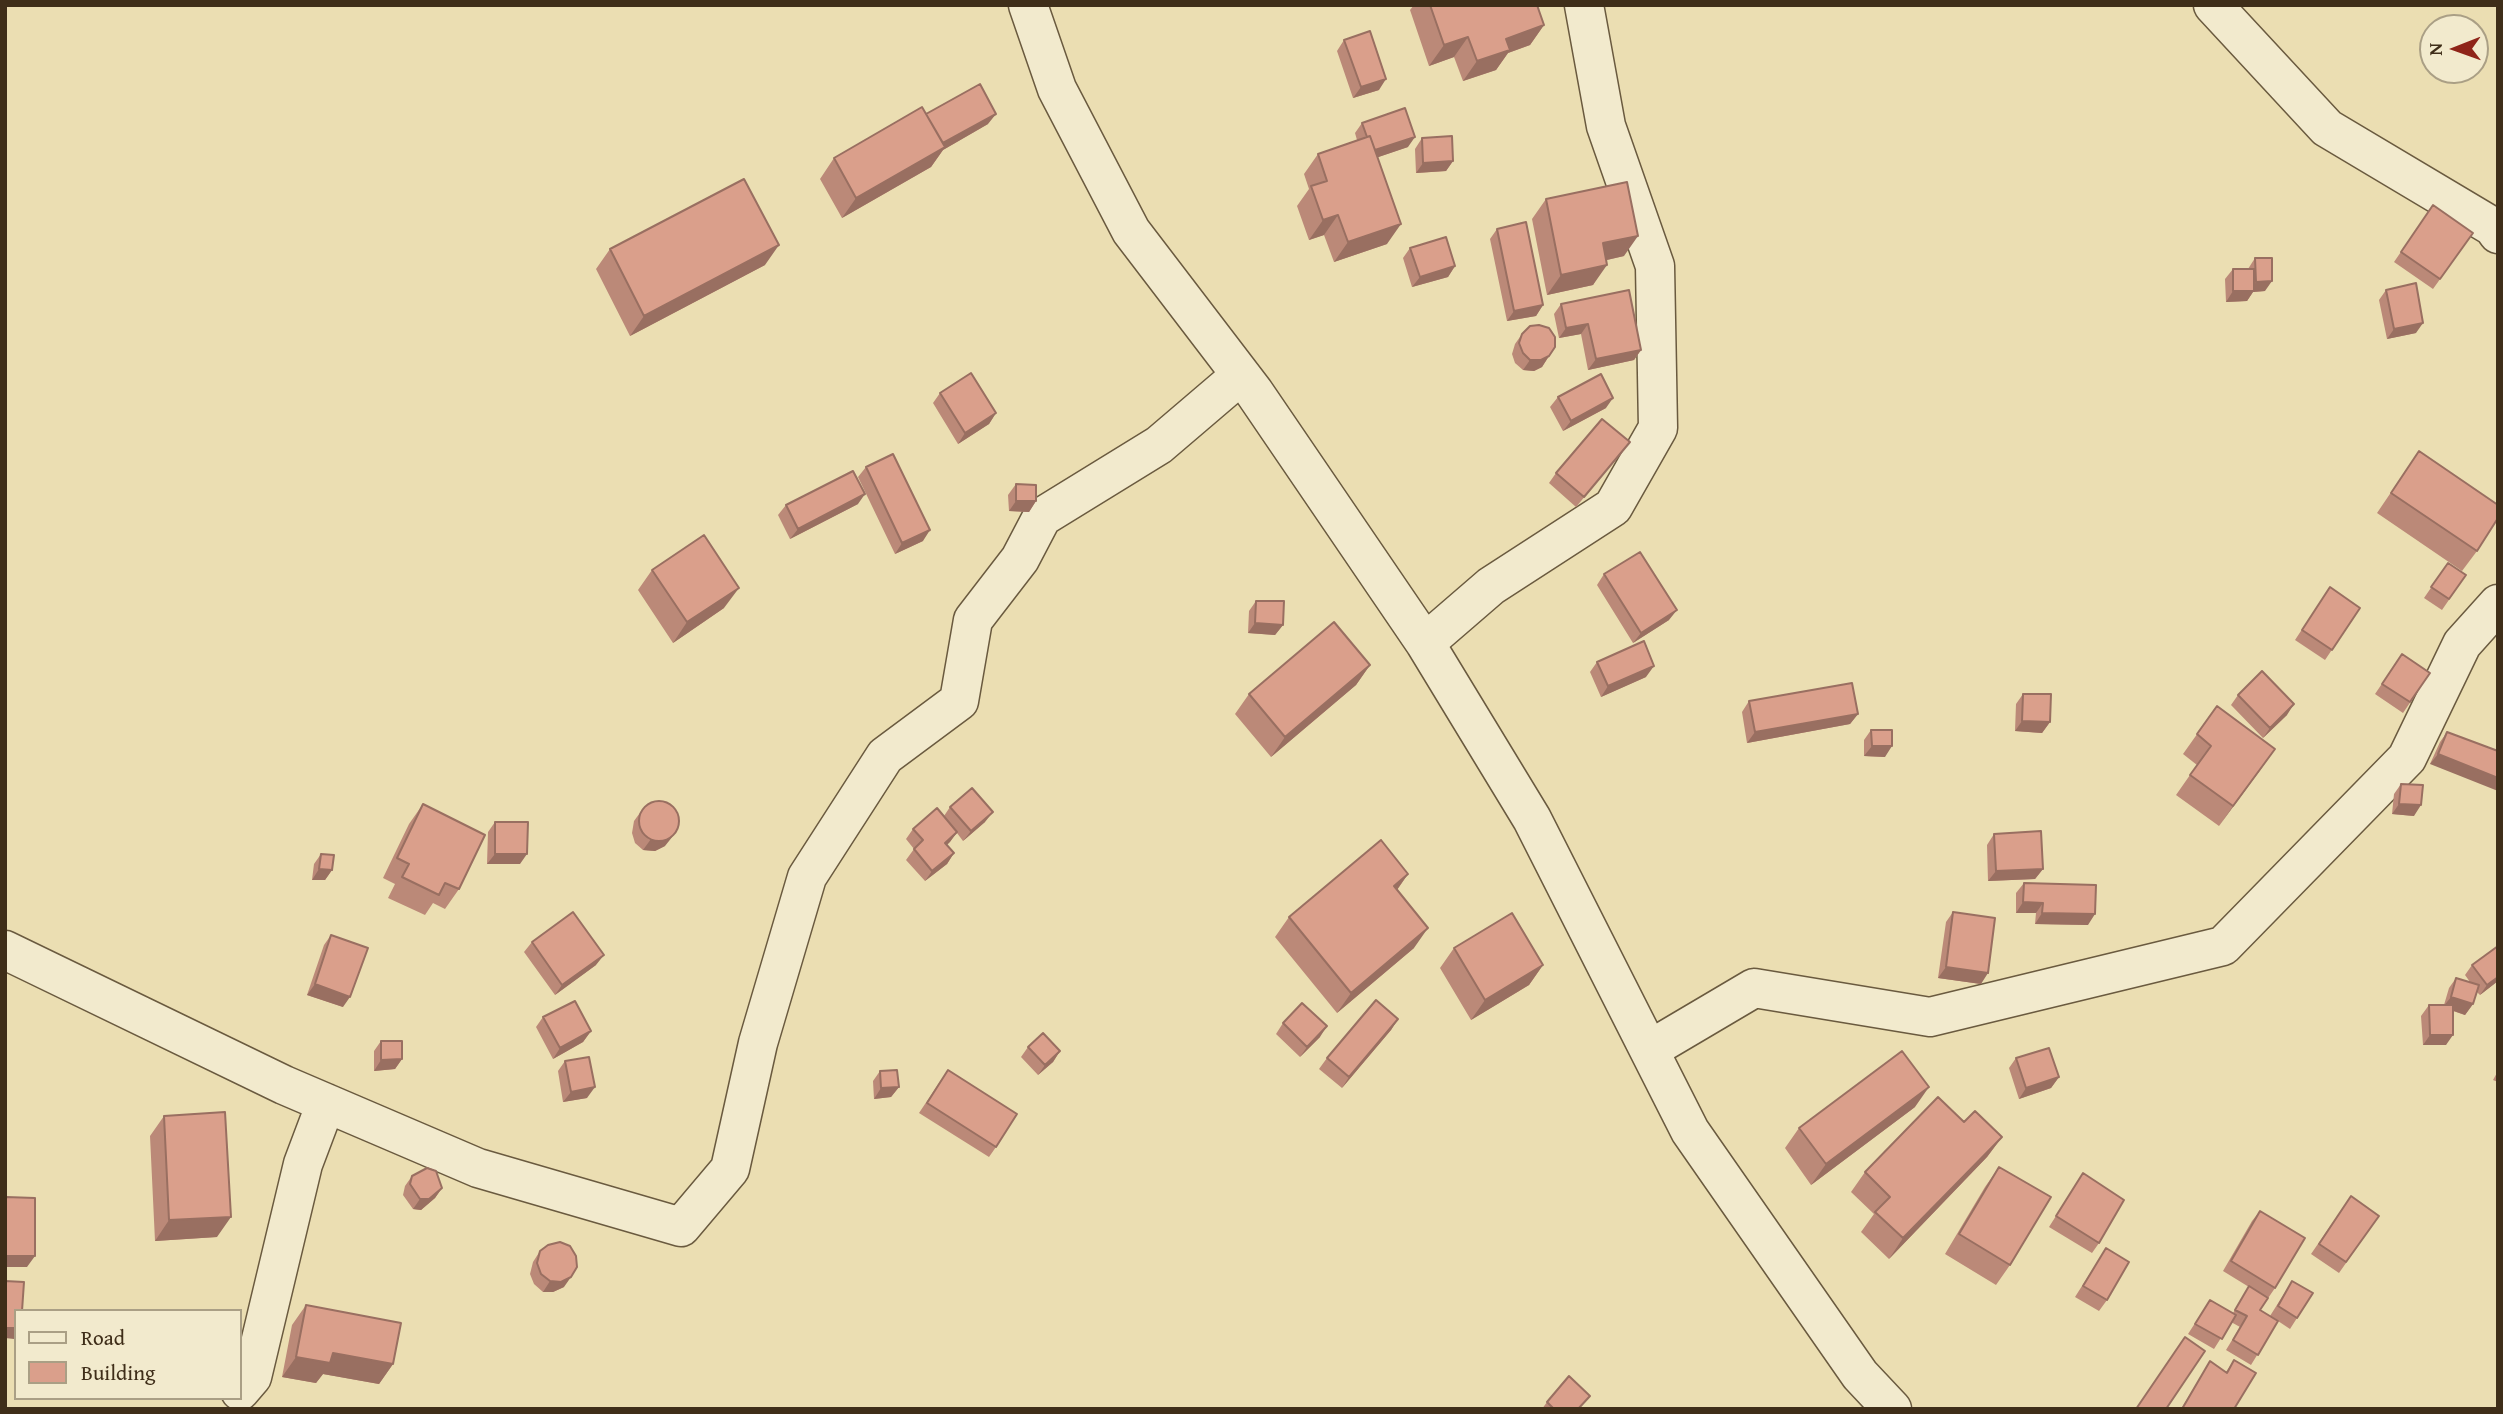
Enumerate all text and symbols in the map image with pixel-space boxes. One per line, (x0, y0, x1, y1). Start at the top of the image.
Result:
north arrow (2419, 14, 2489, 84)
text: N (2421, 43, 2449, 56)
legend (14, 1309, 242, 1400)
text: Road (81, 1322, 125, 1353)
text: Building (81, 1357, 155, 1388)

